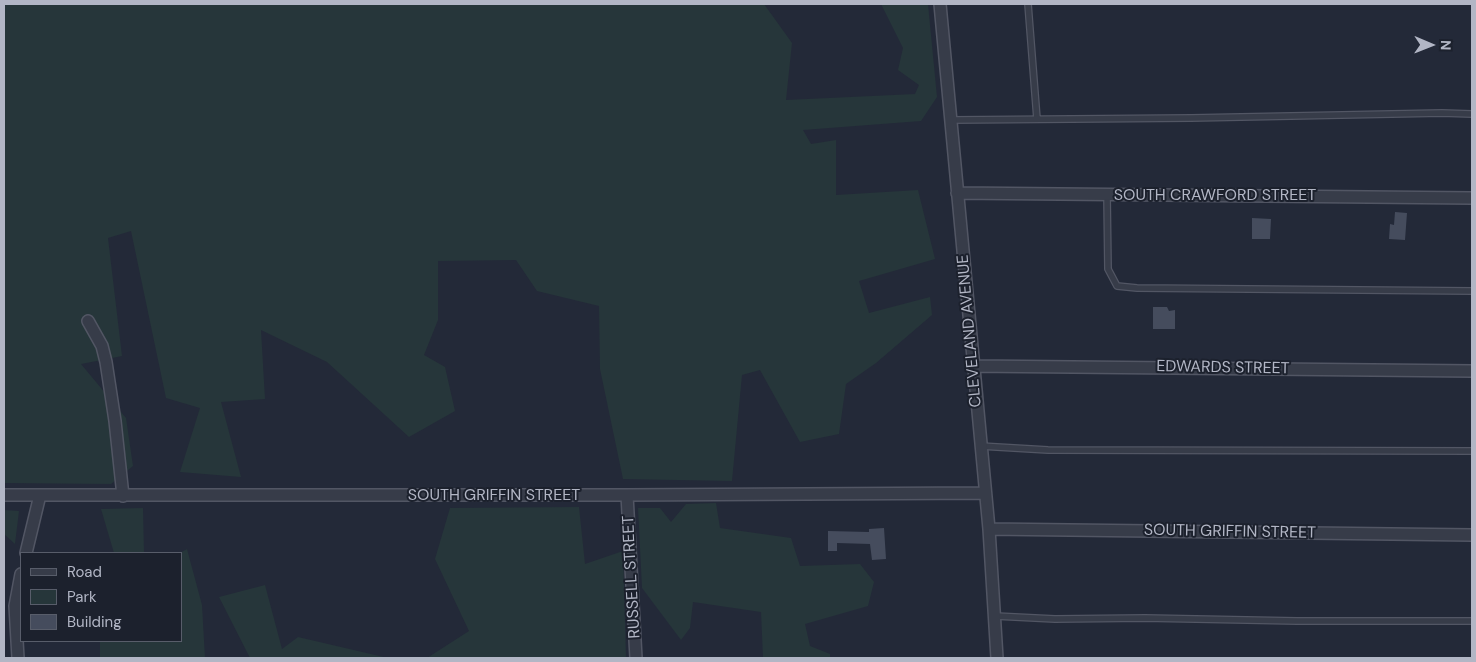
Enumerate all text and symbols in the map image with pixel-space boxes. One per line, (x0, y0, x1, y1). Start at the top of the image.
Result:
north arrow (1406, 20, 1456, 70)
text: N (1437, 40, 1455, 51)
street label: SOUTH CRAWFORD STREET (1114, 186, 1316, 206)
street label: CLEVELAND AVENUE (954, 254, 986, 408)
street label: EDWARDS STREET (1156, 357, 1290, 379)
street label: SOUTH GRIFFIN STREET (408, 486, 580, 506)
street label: RUSSELL STREET (619, 515, 645, 639)
street label: SOUTH GRIFFIN STREET (1144, 521, 1316, 543)
legend (20, 552, 182, 642)
text: Road (67, 562, 102, 582)
text: Park (67, 587, 97, 607)
text: Building (67, 612, 122, 632)

